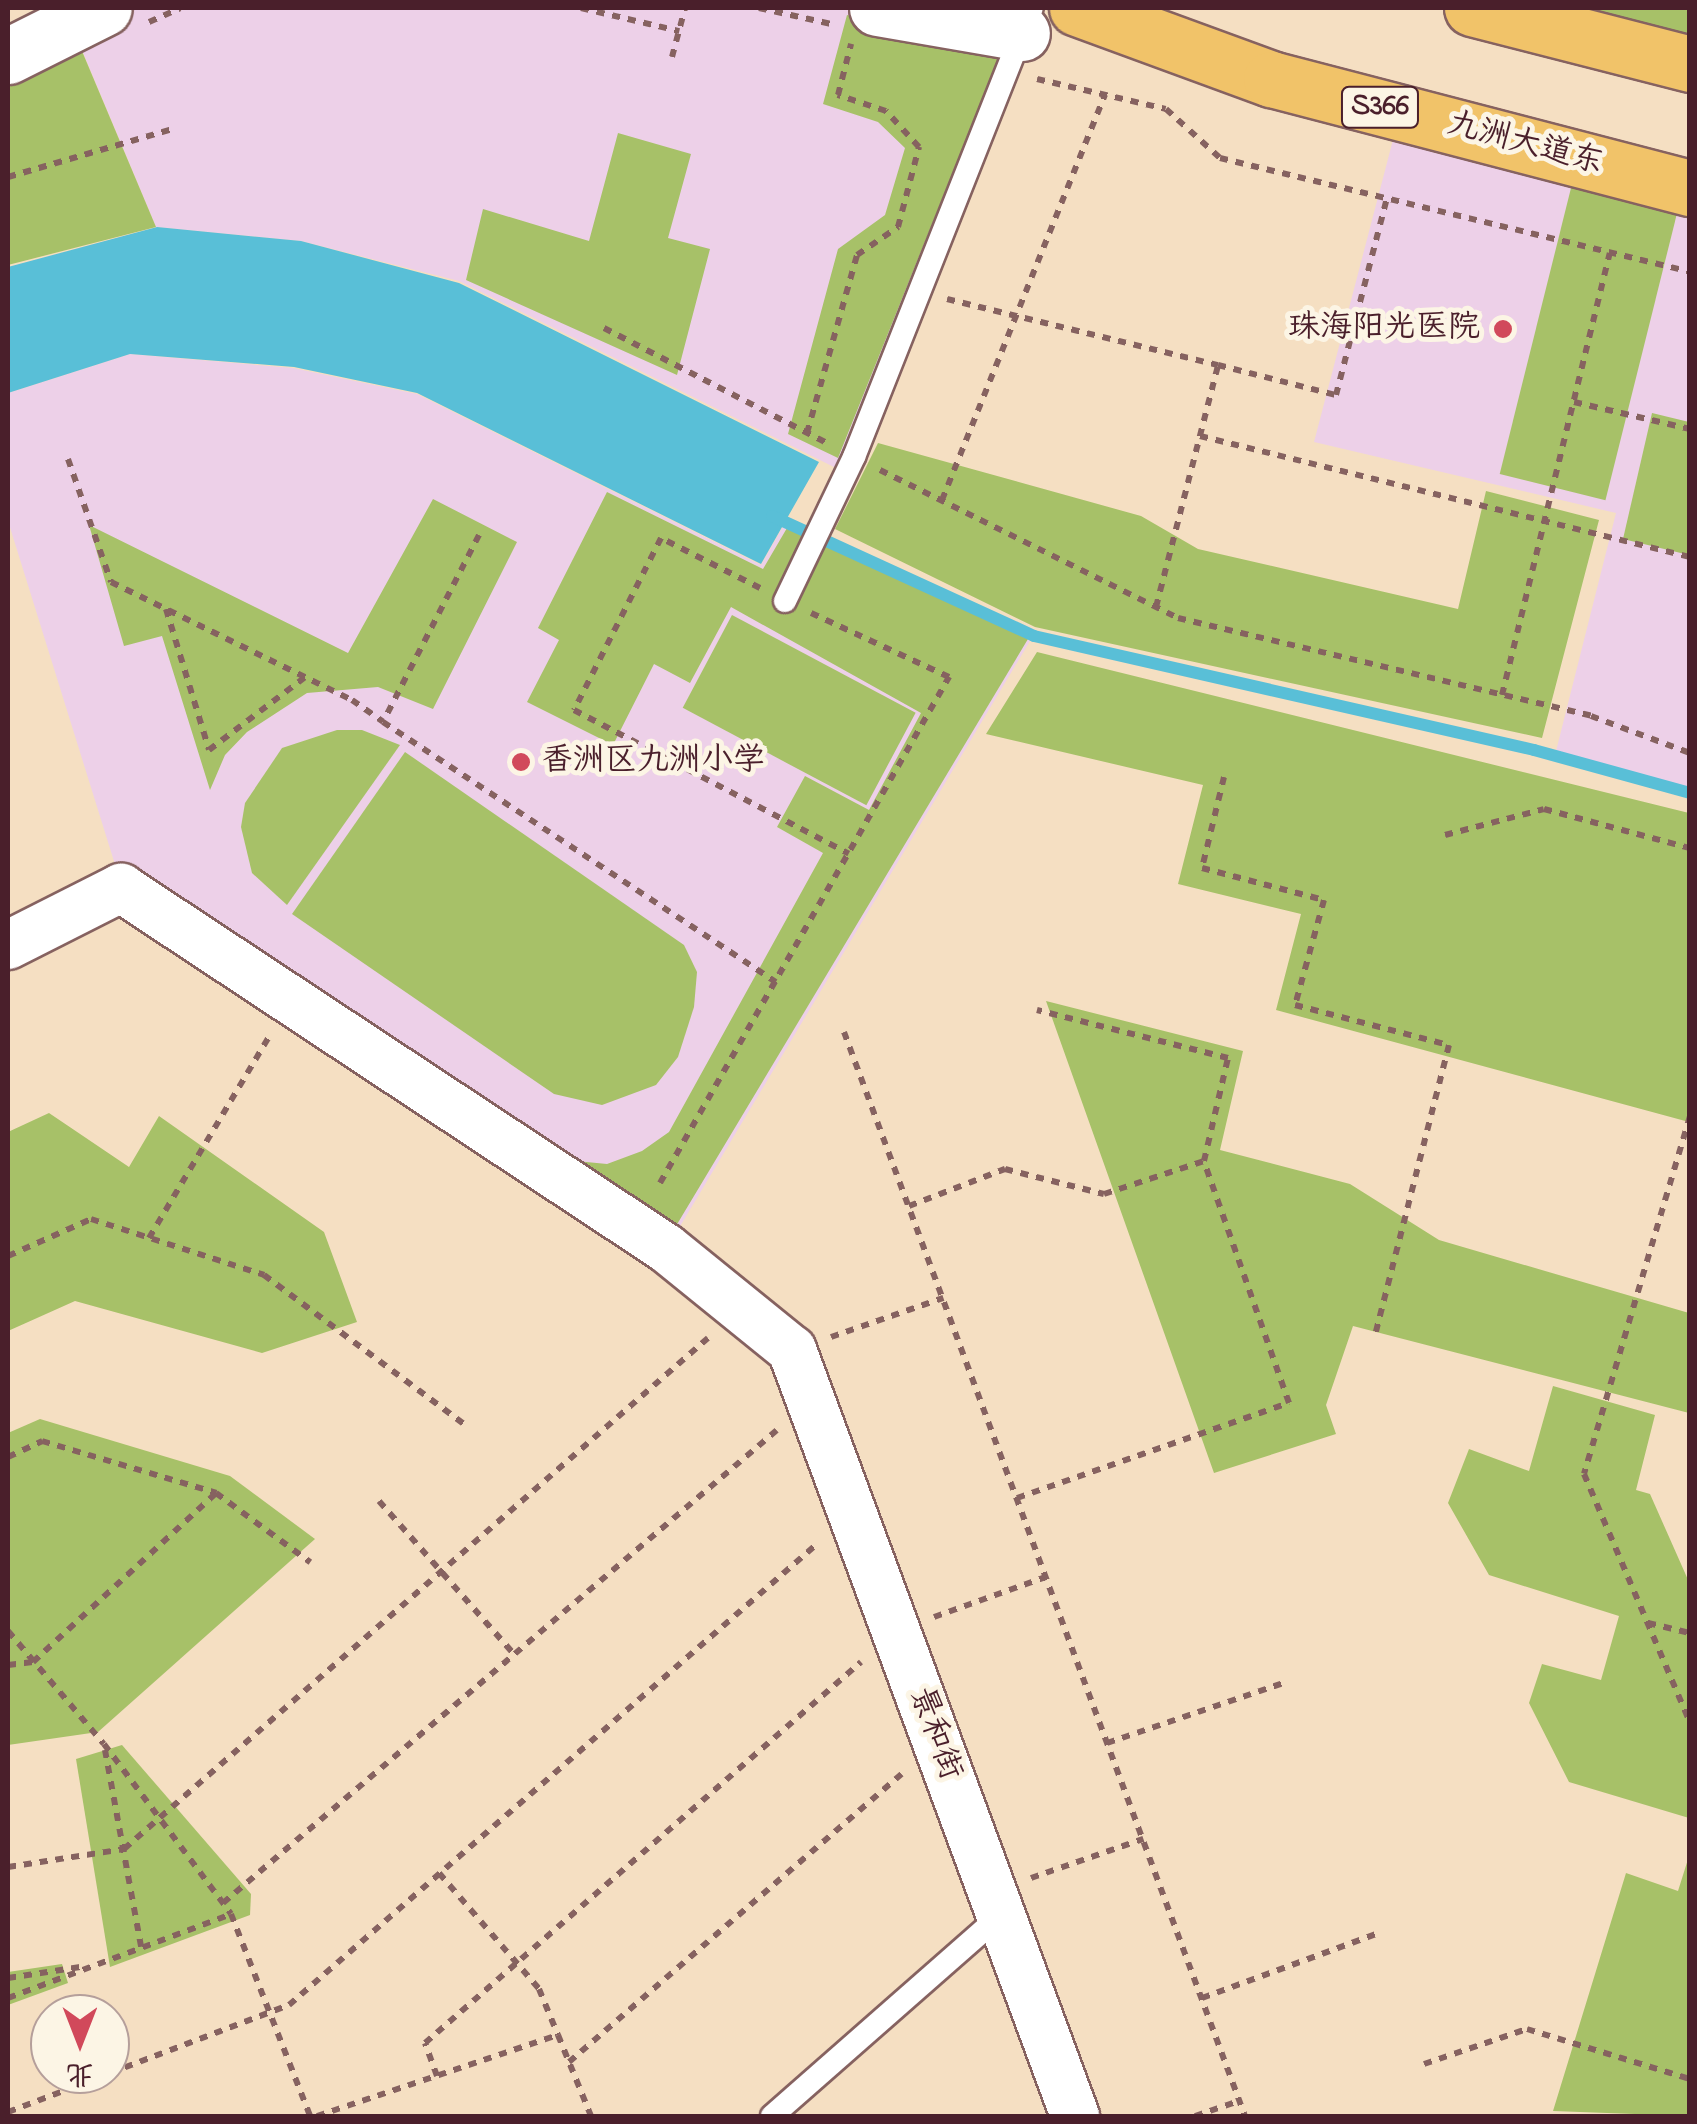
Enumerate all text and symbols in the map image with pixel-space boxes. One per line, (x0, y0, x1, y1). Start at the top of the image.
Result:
road number: S366 (1340, 82, 1420, 132)
street label: 九洲大道东 (1443, 106, 1607, 184)
place label: 珠海阳光医院 (1288, 310, 1480, 348)
marker: 珠海阳光医院 (1490, 316, 1516, 342)
place label: 香洲区九洲小学 (541, 743, 765, 781)
marker: 香洲区九洲小学 (510, 751, 532, 773)
street label: 景和街 (900, 1682, 968, 1786)
north arrow (30, 1994, 130, 2094)
text: 北 (66, 2052, 94, 2093)

